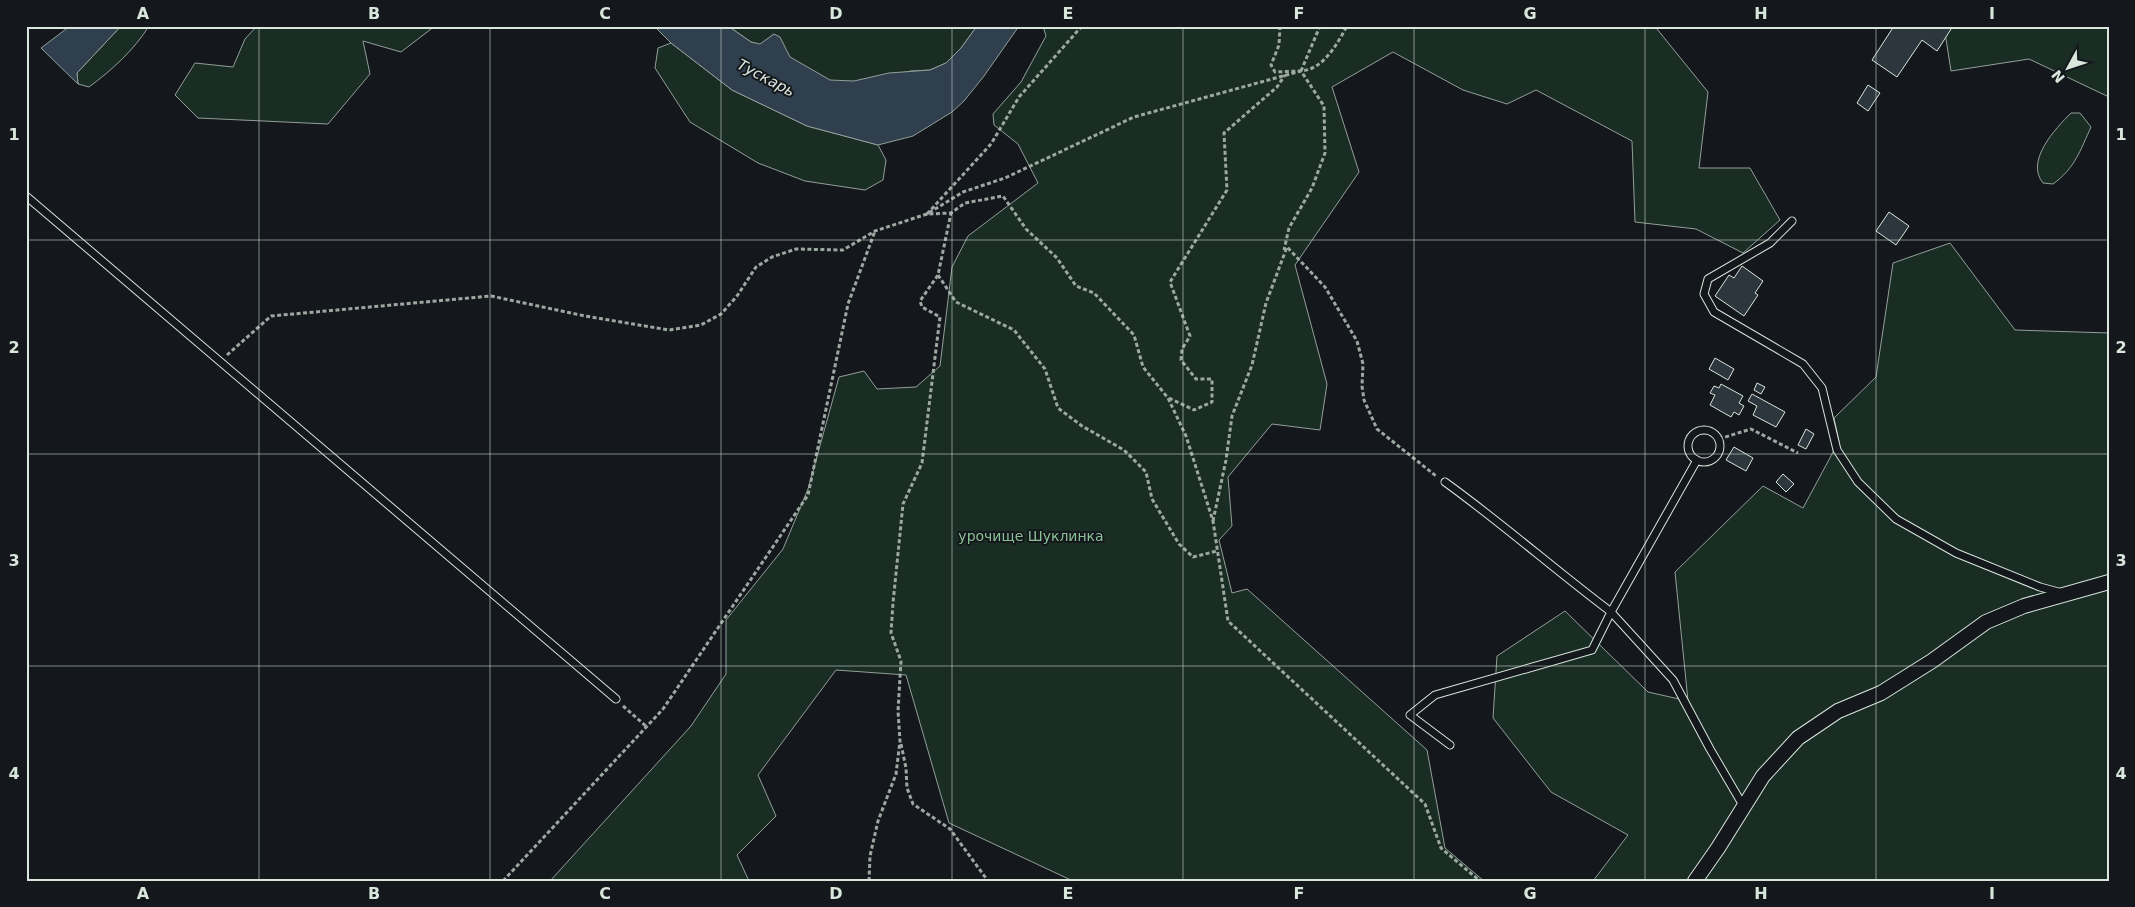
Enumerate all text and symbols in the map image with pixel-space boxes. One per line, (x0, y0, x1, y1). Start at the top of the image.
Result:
text: A (137, 4, 150, 23)
text: B (368, 4, 380, 23)
text: C (599, 4, 611, 23)
text: D (829, 4, 843, 23)
text: E (1063, 4, 1073, 23)
text: F (1294, 4, 1304, 23)
text: G (1523, 4, 1537, 23)
text: H (1754, 4, 1768, 23)
text: I (1989, 4, 1995, 23)
north arrow (2042, 42, 2092, 92)
water label: Тускарь (734, 55, 798, 101)
text: N (2048, 67, 2068, 86)
text: 1 (8, 125, 20, 144)
text: 1 (2115, 125, 2127, 144)
text: 2 (8, 338, 20, 357)
text: 2 (2115, 338, 2127, 357)
park label: урочище Шуклинка (958, 528, 1104, 544)
text: 3 (8, 551, 20, 570)
text: 3 (2115, 551, 2127, 570)
text: 4 (8, 764, 20, 783)
text: 4 (2115, 764, 2127, 783)
text: A (137, 884, 150, 903)
text: B (368, 884, 380, 903)
text: C (599, 884, 611, 903)
text: D (829, 884, 843, 903)
text: E (1063, 884, 1073, 903)
text: F (1294, 884, 1304, 903)
text: G (1523, 884, 1537, 903)
text: H (1754, 884, 1768, 903)
text: I (1989, 884, 1995, 903)

